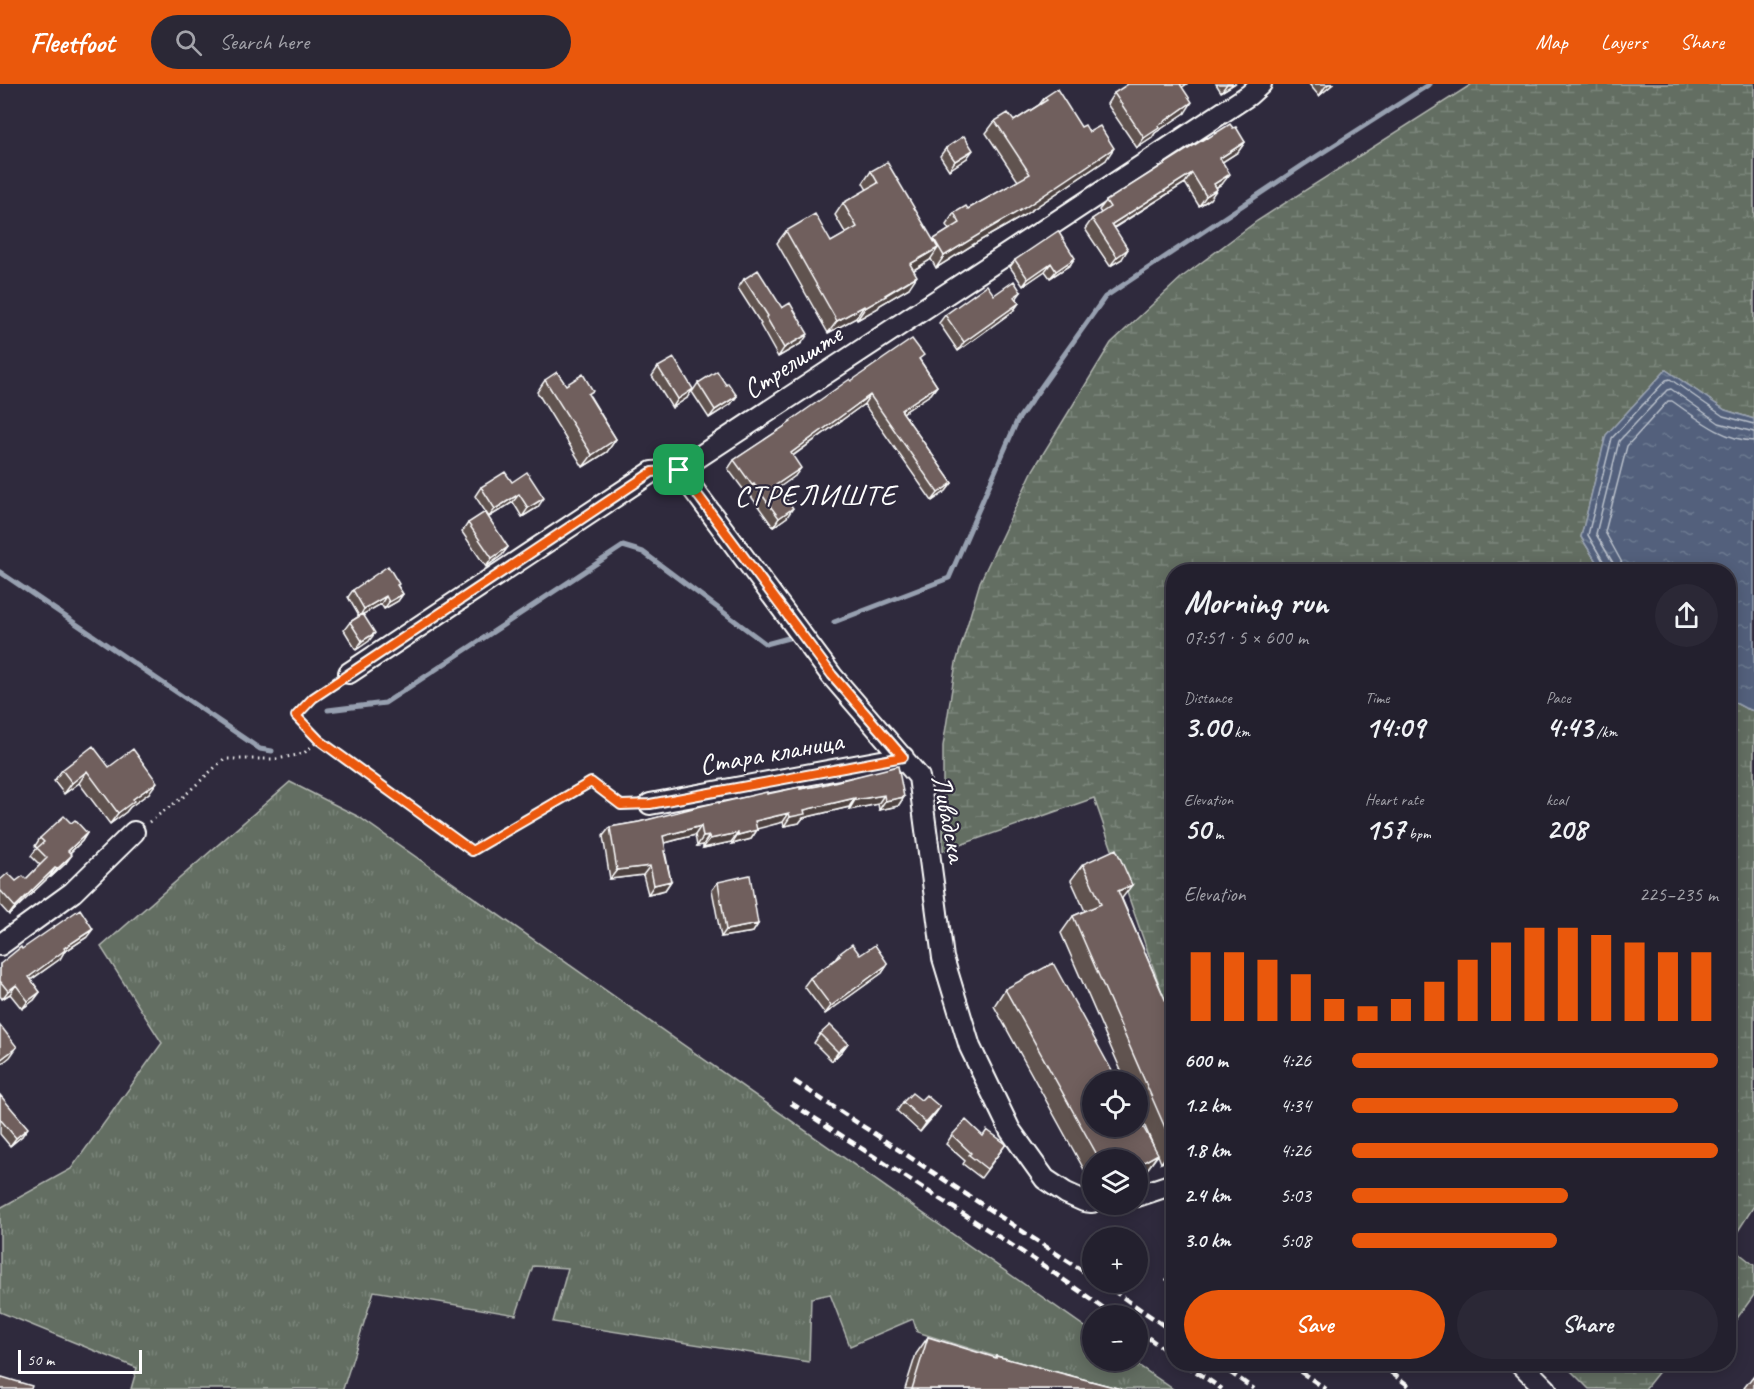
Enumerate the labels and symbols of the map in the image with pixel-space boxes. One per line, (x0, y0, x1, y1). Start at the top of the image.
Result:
street label: Стрелиште (736, 315, 850, 406)
pin (653, 444, 704, 495)
district label: СТРЕЛИШТЕ (735, 476, 900, 514)
street label: Стара кланица (697, 722, 847, 782)
street label: Ливадска (924, 771, 976, 867)
scale bar (18, 1347, 142, 1374)

